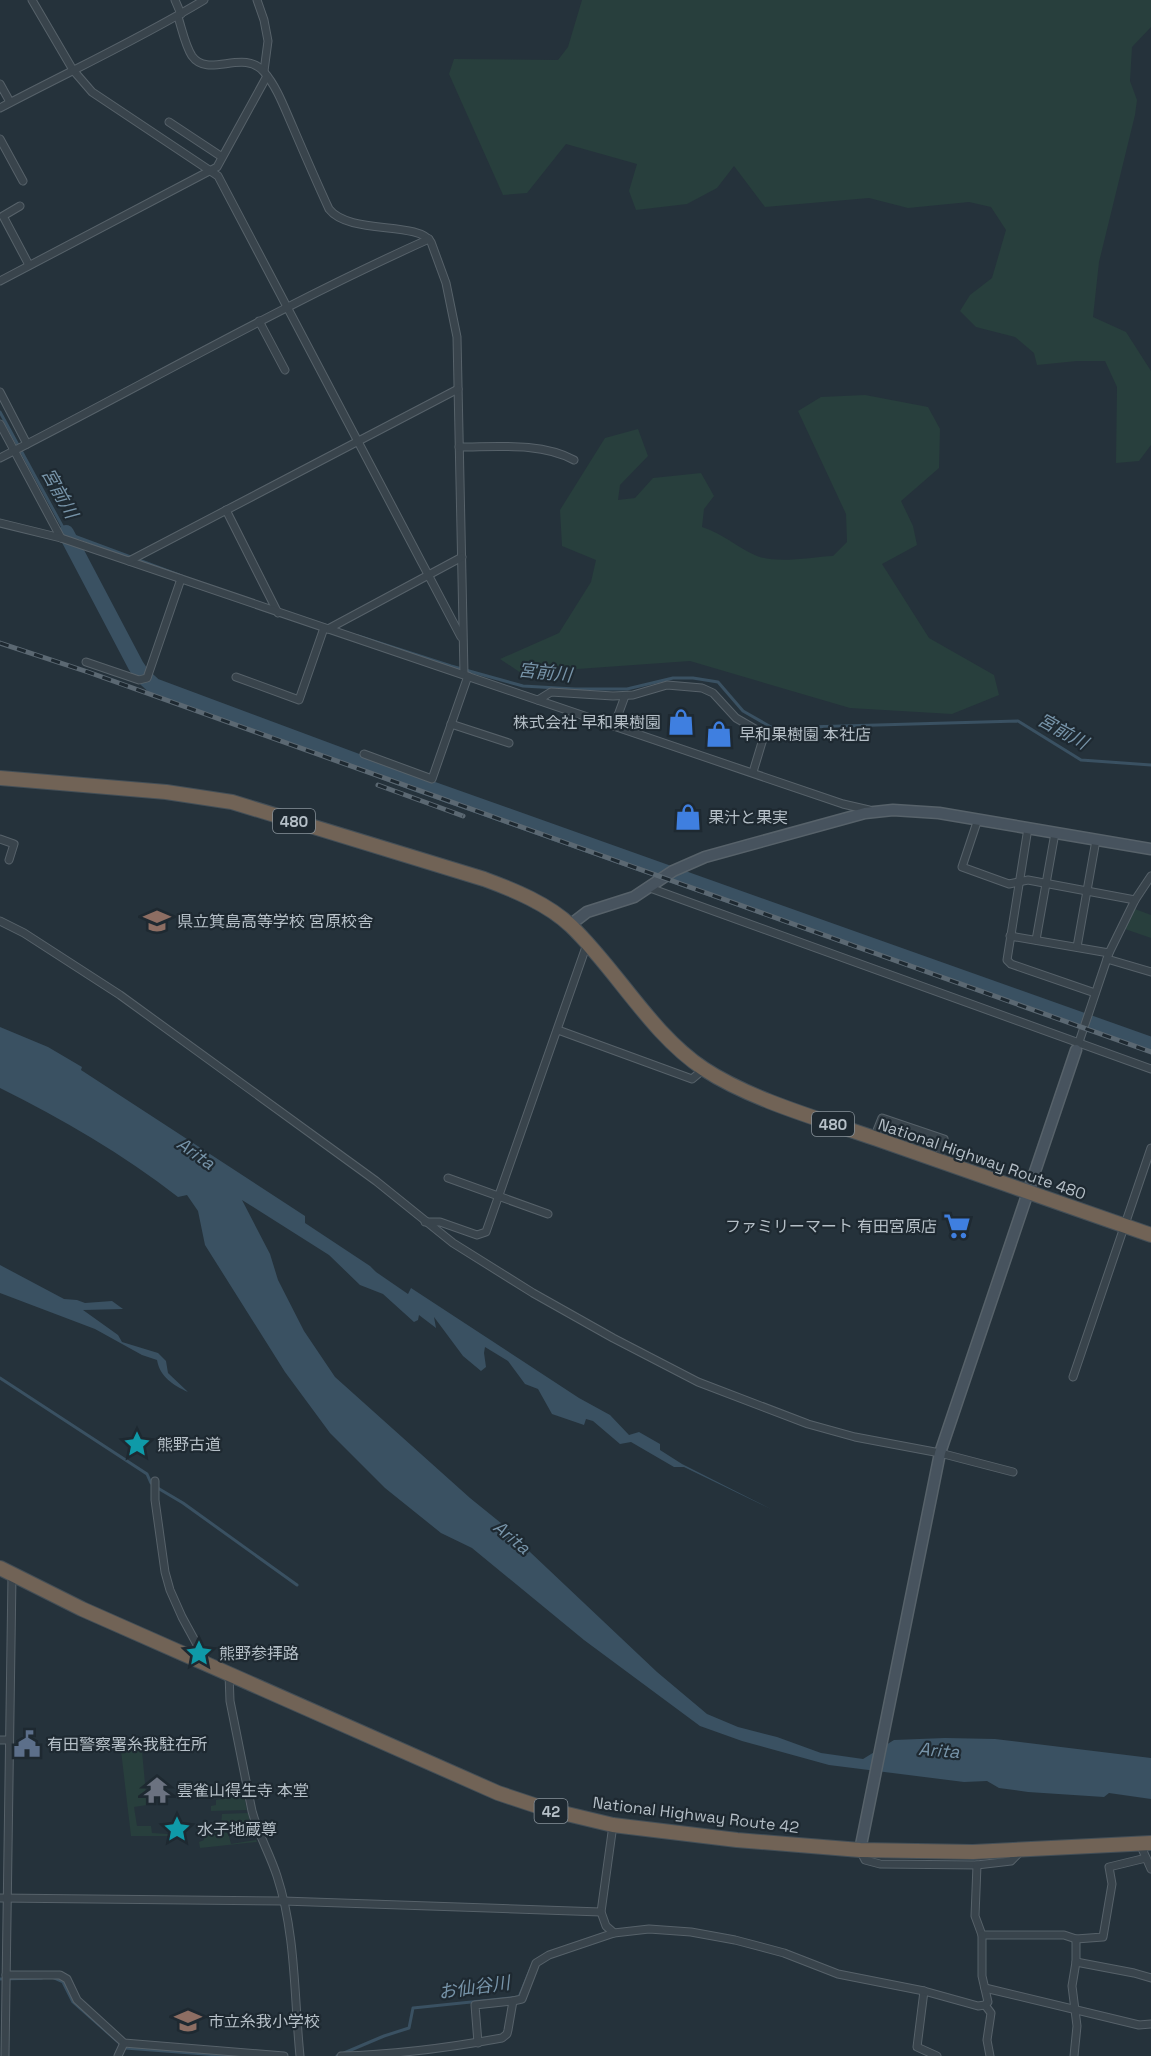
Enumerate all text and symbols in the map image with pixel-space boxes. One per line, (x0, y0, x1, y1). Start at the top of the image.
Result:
water label: 宮前川 (37, 464, 84, 524)
water label: 宮前川 (517, 658, 575, 686)
shop icon: 株式会社 早和果樹園 (666, 707, 696, 737)
water label: 宮前川 (1034, 708, 1094, 755)
place label: 株式会社 早和果樹園 (513, 712, 661, 733)
shop icon: 早和果樹園 本社店 (704, 719, 734, 749)
place label: 早和果樹園 本社店 (739, 724, 871, 745)
shop icon: 果汁と果実 (673, 802, 703, 832)
place label: 果汁と果実 (708, 807, 788, 828)
road number: 480 (273, 809, 315, 833)
school or university icon: 県立箕島高等学校 宮原校舎 (142, 906, 172, 936)
place label: 県立箕島高等学校 宮原校舎 (177, 911, 373, 932)
road number: 480 (812, 1112, 854, 1136)
street label: National Highway Route 480 (875, 1114, 1089, 1204)
water label: Arita (173, 1132, 220, 1175)
supermarket icon: ファミリーマート 有田宮原店 (942, 1211, 972, 1241)
place label: ファミリーマート 有田宮原店 (725, 1216, 937, 1237)
place icon: 熊野古道 (122, 1429, 152, 1459)
place label: 熊野古道 (157, 1434, 221, 1455)
water label: Arita (489, 1515, 536, 1559)
place icon: 熊野参拝路 (184, 1638, 214, 1668)
place label: 熊野参拝路 (219, 1643, 299, 1664)
public building icon: 有田警察署糸我駐在所 (12, 1729, 42, 1759)
place label: 有田警察署糸我駐在所 (47, 1734, 207, 1755)
water label: Arita (918, 1737, 961, 1763)
temple icon: 雲雀山得生寺 本堂 (142, 1775, 172, 1805)
place label: 雲雀山得生寺 本堂 (177, 1780, 309, 1801)
street label: National Highway Route 42 (592, 1792, 800, 1838)
road number: 42 (534, 1799, 568, 1823)
place icon: 水子地蔵尊 (162, 1814, 192, 1844)
place label: 水子地蔵尊 (197, 1819, 277, 1840)
water label: お仙谷川 (437, 1970, 513, 2003)
school or university icon: 市立糸我小学校 (173, 2006, 203, 2036)
place label: 市立糸我小学校 (208, 2011, 320, 2032)

